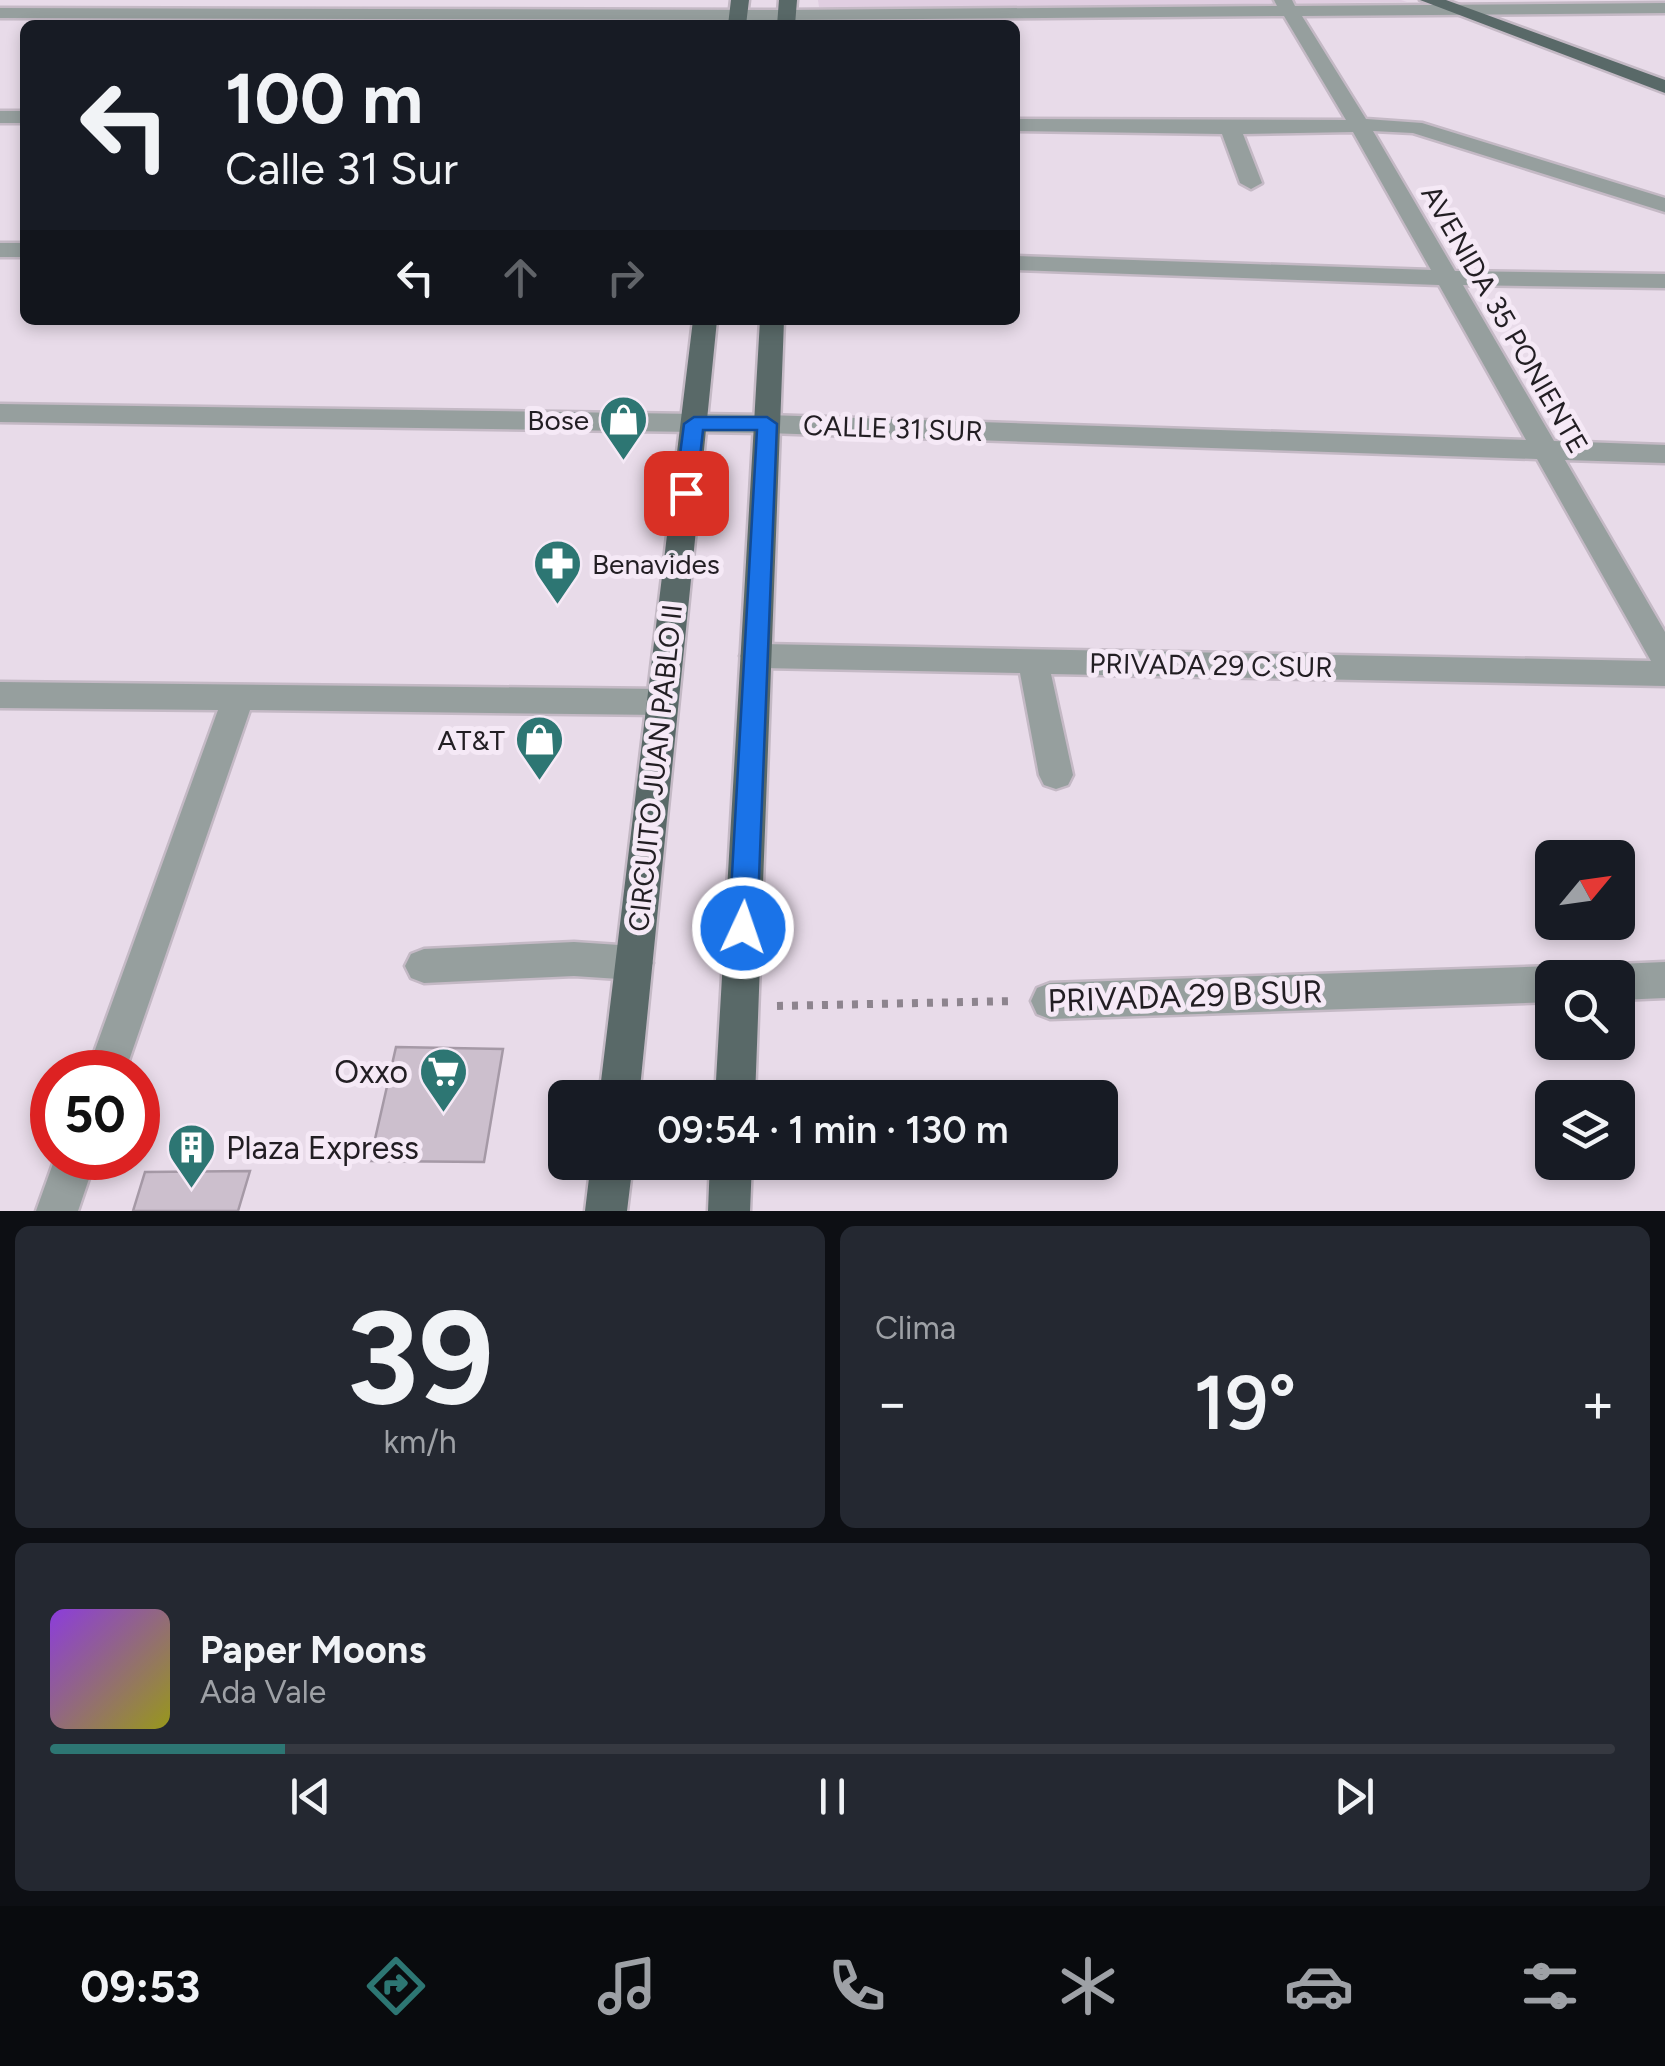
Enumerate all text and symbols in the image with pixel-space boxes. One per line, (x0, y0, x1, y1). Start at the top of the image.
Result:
text: 100 m (225, 56, 423, 141)
icon: left (60, 60, 190, 190)
text: Calle 31 Sur (225, 141, 458, 195)
street label: AVENIDA 35 PONIENTE (1414, 179, 1596, 459)
icon: left (388, 250, 443, 305)
icon: ahead (493, 250, 548, 305)
icon: right (598, 250, 653, 305)
shop icon: Bose (598, 394, 650, 462)
place label: Bose (527, 403, 589, 437)
street label: CALLE 31 SUR (802, 408, 984, 448)
pin (644, 451, 729, 536)
icon: arrive (659, 466, 714, 521)
pharmacy icon: Benavides (531, 538, 583, 606)
place label: Benavides (592, 547, 720, 581)
street label: CIRCUITO JUAN PABLO II (621, 603, 689, 933)
street label: PRIVADA 29 C SUR (1089, 646, 1333, 684)
shop icon: AT&T (514, 714, 566, 782)
place label: AT&T (437, 723, 506, 757)
north arrow (1535, 840, 1635, 940)
map controls (1535, 840, 1635, 1180)
position arrow (691, 876, 795, 980)
button: search (1535, 960, 1635, 1060)
street label: PRIVADA 29 B SUR (1047, 972, 1323, 1020)
supermarket icon: Oxxo (417, 1046, 469, 1114)
speed limit sign: 50 (30, 1050, 160, 1180)
place label: Oxxo (334, 1053, 408, 1091)
button: layers (1535, 1080, 1635, 1180)
text: 09:54 · 1 min · 130 m (657, 1107, 1009, 1153)
building icon: Plaza Express (165, 1122, 217, 1190)
place label: Plaza Express (226, 1129, 419, 1167)
text: 39 (346, 1280, 494, 1436)
text: Clima (875, 1309, 956, 1347)
text: 19° (1194, 1358, 1296, 1448)
text: − (875, 1370, 909, 1436)
text: + (1581, 1370, 1615, 1436)
text: km/h (383, 1423, 457, 1461)
text: Paper Moons (200, 1627, 426, 1673)
text: Ada Vale (200, 1673, 326, 1711)
icon: previous (283, 1769, 338, 1824)
icon: pause (805, 1769, 860, 1824)
icon: next (1327, 1769, 1382, 1824)
icon: directions (361, 1951, 431, 2021)
icon: music (592, 1951, 662, 2021)
icon: phone (822, 1951, 892, 2021)
icon: climate (1053, 1951, 1123, 2021)
icon: car (1284, 1951, 1354, 2021)
icon: filters (1515, 1951, 1585, 2021)
text: 09:53 (80, 1959, 200, 2013)

